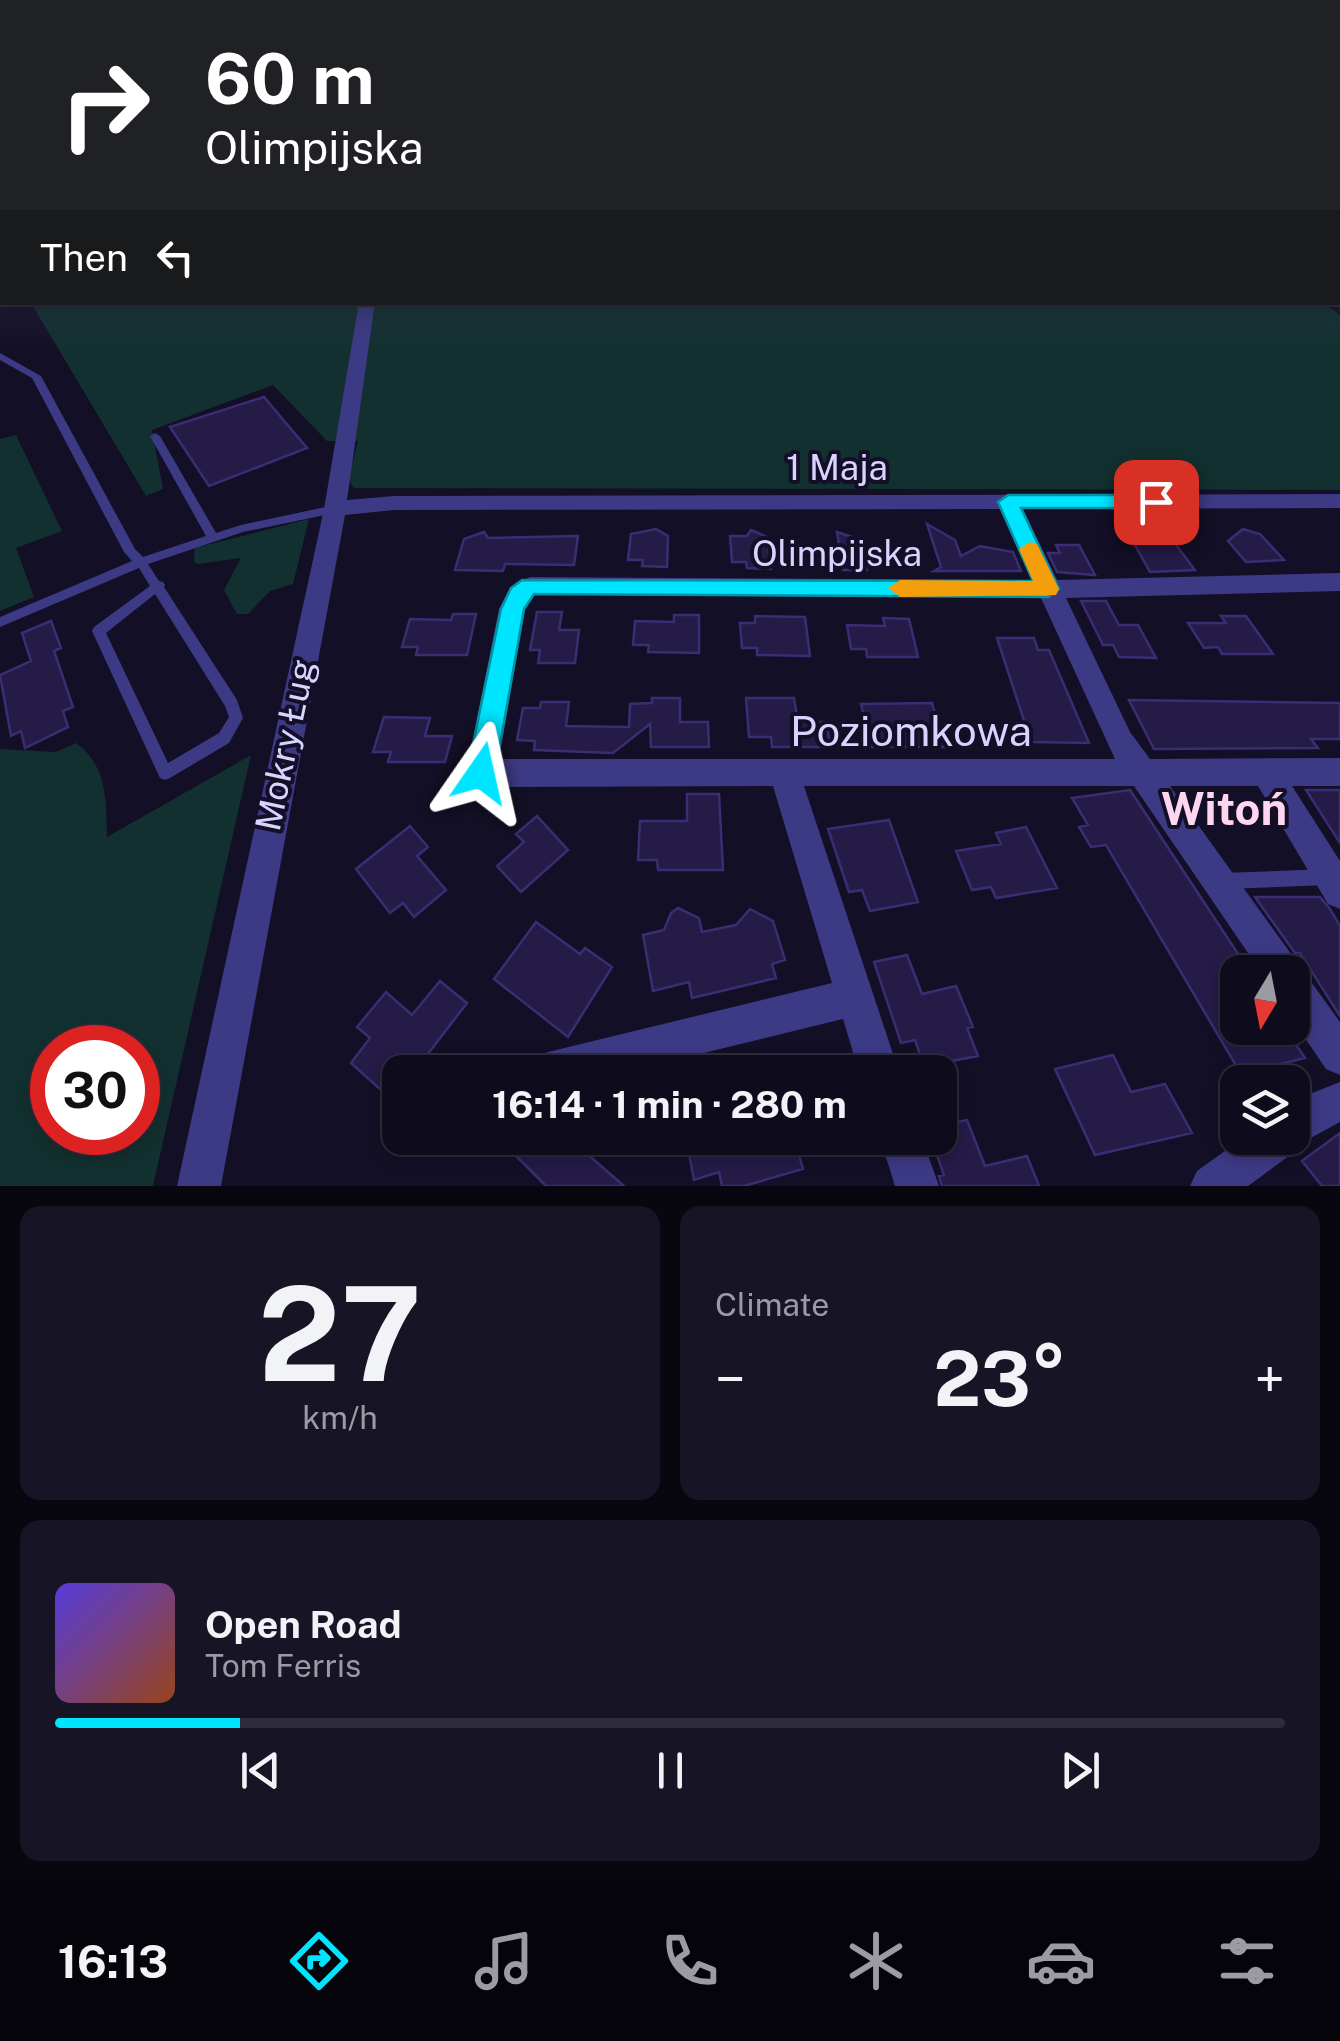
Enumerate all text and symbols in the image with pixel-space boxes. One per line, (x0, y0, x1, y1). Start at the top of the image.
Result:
text: 60 m (205, 37, 375, 120)
icon: right (40, 40, 170, 170)
text: Olimpijska (205, 121, 424, 174)
icon: left (148, 230, 203, 285)
text: Then (40, 235, 128, 280)
street label: 1 Maja (786, 447, 888, 488)
pin (1114, 460, 1199, 545)
icon: arrive (1129, 475, 1184, 530)
street label: Olimpijska (752, 533, 922, 574)
street label: Mokry Ług (247, 656, 323, 834)
street label: Poziomkowa (790, 706, 1032, 755)
position arrow (429, 721, 533, 825)
district label: Witoń (1161, 782, 1287, 835)
north arrow (1220, 955, 1310, 1045)
map controls (1220, 955, 1310, 1155)
speed limit sign: 30 (30, 1025, 160, 1155)
button: layers (1220, 1065, 1310, 1155)
text: 16:14 · 1 min · 280 m (492, 1082, 847, 1127)
text: 27 (258, 1258, 422, 1410)
text: Climate (715, 1286, 829, 1323)
text: 23° (933, 1335, 1067, 1423)
text: − (715, 1347, 746, 1411)
text: + (1255, 1347, 1285, 1411)
text: km/h (302, 1399, 378, 1436)
text: Open Road (205, 1602, 402, 1647)
text: Tom Ferris (205, 1647, 361, 1684)
icon: previous (233, 1743, 288, 1798)
icon: pause (643, 1743, 698, 1798)
icon: next (1053, 1743, 1108, 1798)
icon: directions (284, 1926, 354, 1996)
icon: music (469, 1926, 539, 1996)
icon: phone (655, 1926, 725, 1996)
icon: climate (841, 1926, 911, 1996)
icon: car (1026, 1926, 1096, 1996)
icon: filters (1212, 1926, 1282, 1996)
text: 16:13 (58, 1935, 168, 1988)

